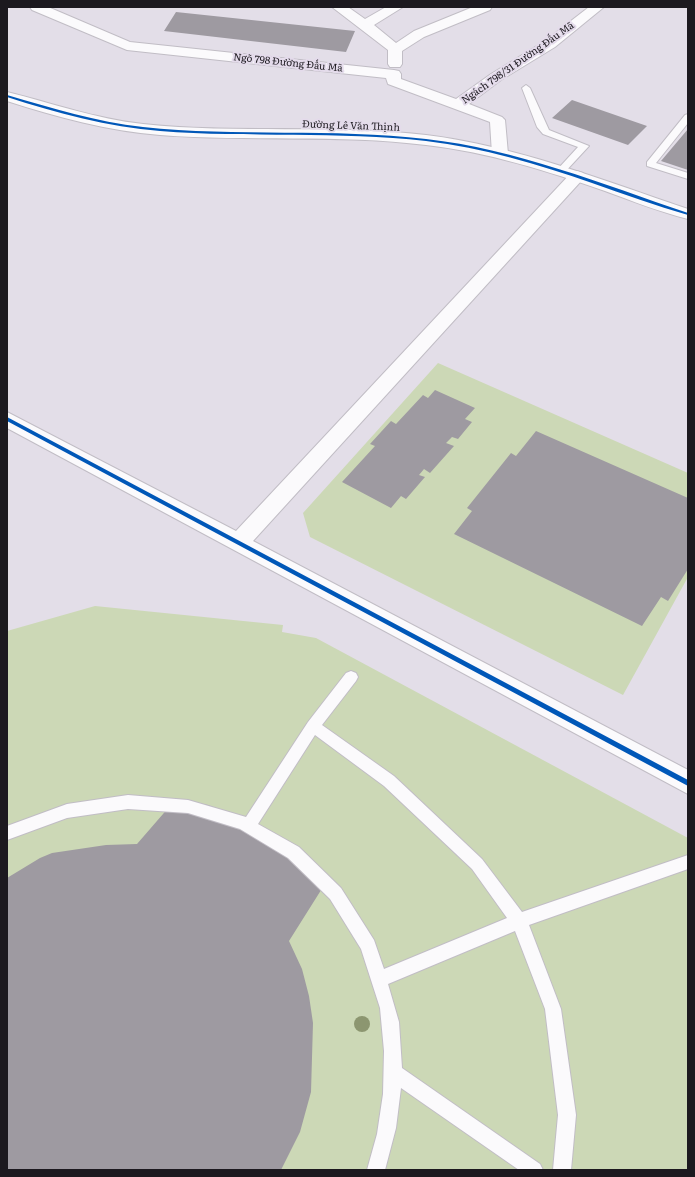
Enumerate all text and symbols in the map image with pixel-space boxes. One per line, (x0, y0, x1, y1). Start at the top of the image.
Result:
street label: Ngách 798/31 Đường Đấu Mã (459, 20, 577, 106)
street label: Ngõ 798 Đường Đấu Mã (233, 51, 343, 75)
street label: Đường Lê Văn Thịnh (302, 118, 400, 134)

